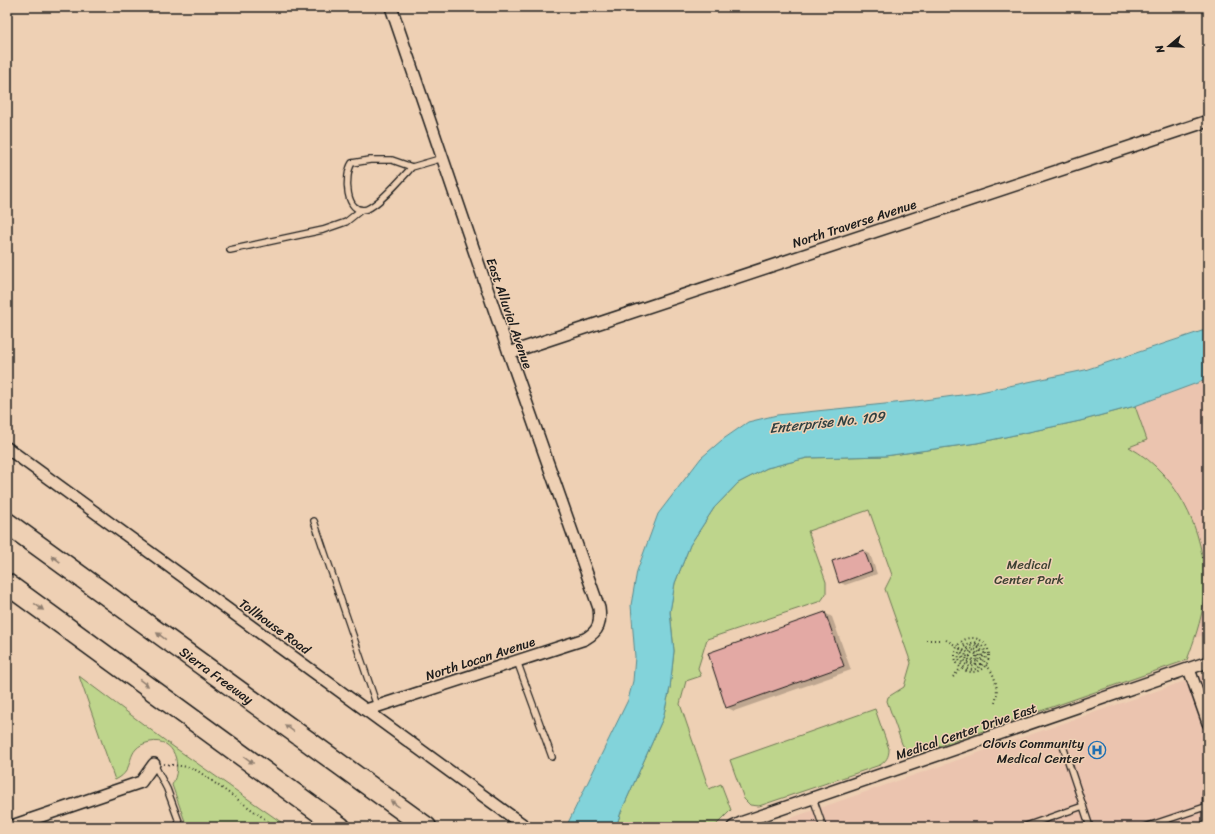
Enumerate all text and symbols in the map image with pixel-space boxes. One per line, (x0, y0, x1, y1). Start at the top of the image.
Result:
north arrow (1149, 26, 1189, 66)
text: N (1150, 42, 1171, 57)
street label: North Traverse Avenue (789, 193, 919, 254)
street label: East Alluvial Avenue (480, 254, 539, 372)
water label: Enterprise No. 109 (768, 404, 887, 441)
park label: Medical Center Park (994, 553, 1064, 591)
one-way arrow (51, 555, 62, 563)
street label: Tollhouse Road (234, 592, 317, 661)
one-way arrow (33, 603, 44, 611)
street label: North Locan Avenue (422, 630, 538, 687)
one-way arrow (156, 632, 167, 640)
street label: Sierra Freeway (174, 641, 259, 711)
one-way arrow (139, 679, 149, 687)
street label: Medical Center Drive East (892, 696, 1040, 766)
one-way arrow (284, 725, 294, 733)
place label: Clovis Community Medical Center (983, 732, 1085, 770)
hospital icon: Clovis Community Medical Center (1087, 740, 1107, 760)
one-way arrow (244, 755, 254, 763)
one-way arrow (389, 800, 400, 808)

